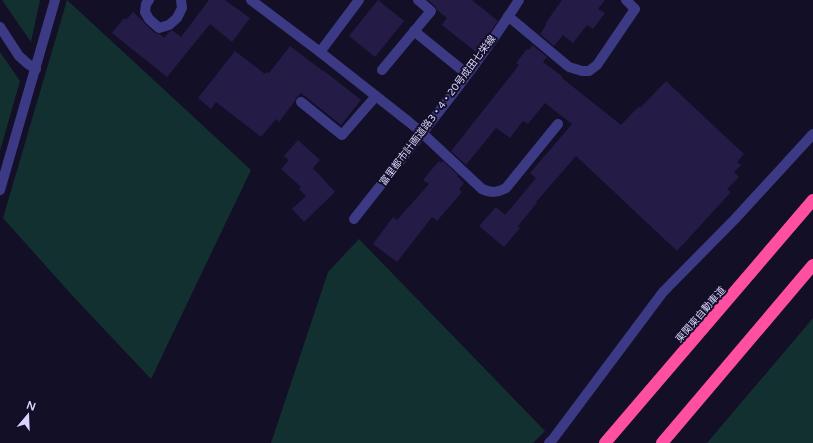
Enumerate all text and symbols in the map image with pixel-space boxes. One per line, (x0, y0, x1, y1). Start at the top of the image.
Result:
street label: 富里都市計画道路3・4・20号成田七栄線 (377, 33, 498, 188)
street label: 東関東自動車道 (673, 284, 728, 345)
north arrow (8, 395, 48, 435)
text: N (25, 398, 37, 414)

